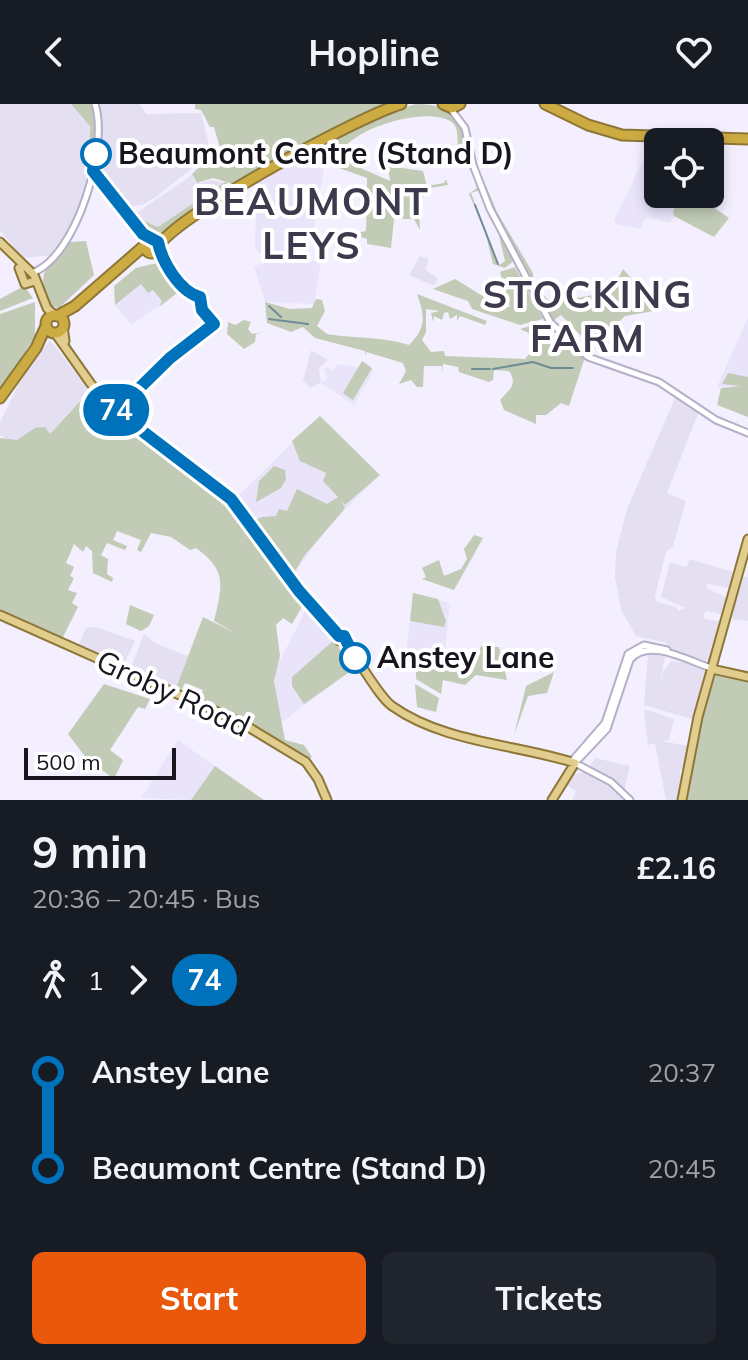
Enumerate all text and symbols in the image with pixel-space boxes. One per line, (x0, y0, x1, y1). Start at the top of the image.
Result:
icon: back (32, 30, 76, 74)
text: Hopline (308, 30, 440, 75)
icon: heart (672, 30, 716, 74)
map controls (644, 128, 724, 208)
button: locate (644, 128, 724, 208)
place label: Beaumont Centre (Stand D) (118, 134, 514, 172)
marker: Beaumont Centre (Stand D) (81, 139, 111, 169)
district label: BEAUMONT LEYS (194, 177, 430, 269)
district label: STOCKING FARM (483, 270, 693, 362)
line badge: 74 (80, 384, 152, 436)
text: 74 (99, 392, 133, 427)
place label: Anstey Lane (377, 638, 554, 676)
street label: Groby Road (91, 641, 256, 745)
marker: Anstey Lane (340, 643, 370, 673)
scale bar (24, 744, 176, 780)
text: 500 m (36, 748, 101, 776)
text: 9 min (32, 824, 148, 879)
text: £2.16 (637, 849, 716, 887)
text: 20:36 – 20:45 · Bus (32, 882, 261, 915)
icon: walk (32, 958, 76, 1002)
icon: forward (116, 958, 160, 1002)
text: 74 (188, 962, 221, 997)
text: 1 (88, 964, 104, 997)
text: Anstey Lane (92, 1053, 269, 1091)
text: 20:37 (648, 1056, 716, 1089)
text: Beaumont Centre (Stand D) (92, 1149, 488, 1187)
text: 20:45 (648, 1152, 716, 1185)
button: Start (32, 1252, 366, 1344)
button: Tickets (382, 1252, 716, 1344)

